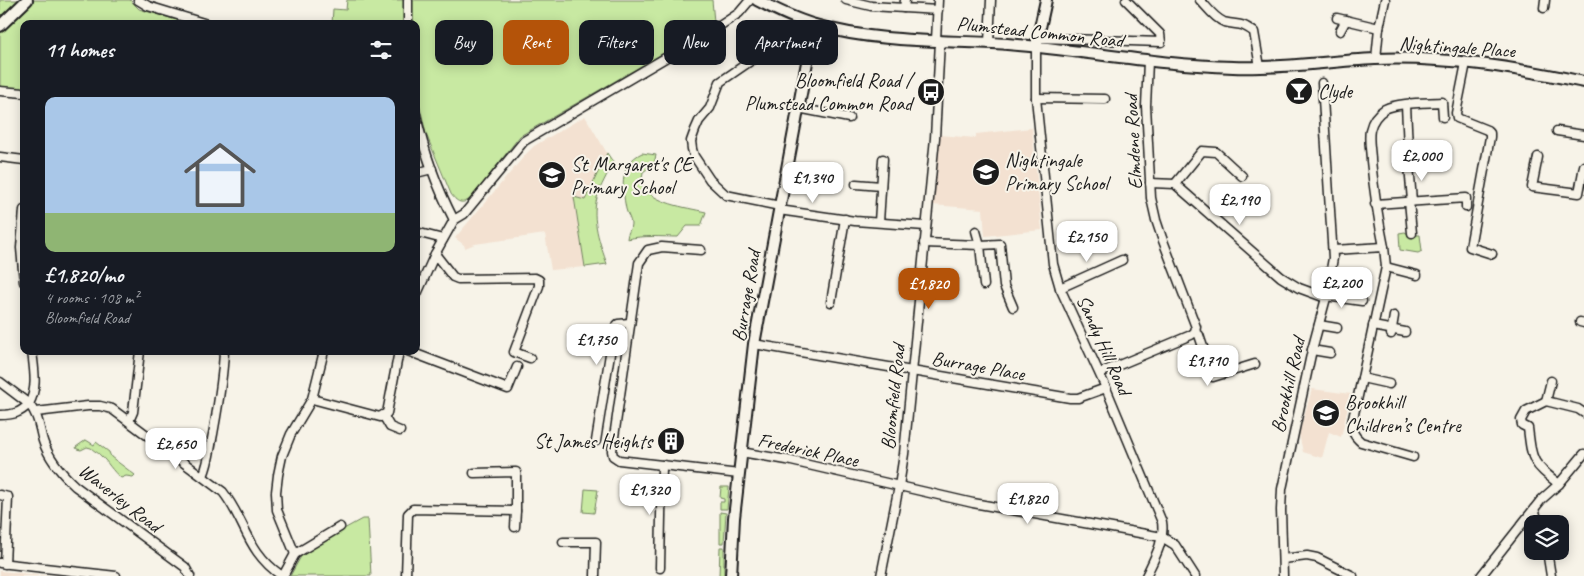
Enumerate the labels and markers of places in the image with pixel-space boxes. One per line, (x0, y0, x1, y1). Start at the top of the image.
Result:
place label: Bloomfield Road / Plumstead Common Road (745, 68, 916, 116)
bar icon: Clyde (1284, 76, 1314, 106)
bus stop icon: Bloomfield Road / Plumstead Common Road (916, 77, 946, 107)
place label: Clyde (1318, 79, 1354, 104)
pin: £2,000 (1381, 140, 1463, 182)
place label: Nightingale Primary School (1005, 148, 1111, 196)
place label: St Margaret's CE Primary School (571, 152, 695, 200)
school or university icon: Nightingale Primary School (971, 157, 1001, 187)
school or university icon: St Margaret's CE Primary School (537, 160, 567, 190)
pin: £1,340 (772, 162, 854, 204)
pin: £2,190 (1199, 184, 1281, 226)
pin: £2,150 (1046, 220, 1128, 263)
pin: £2,200 (1301, 266, 1383, 309)
pin: £1,820 (888, 268, 970, 310)
pin: £1,750 (556, 324, 638, 366)
pin: £1,710 (1167, 344, 1249, 387)
place label: Brookhill Children’s Centre (1345, 390, 1462, 438)
school or university icon: Brookhill Children’s Centre (1311, 398, 1341, 428)
building icon: St James Heights (656, 426, 686, 456)
pin: £2,650 (135, 428, 217, 470)
place label: St James Heights (534, 429, 654, 454)
pin: £1,320 (609, 474, 691, 516)
pin: £1,820 (987, 482, 1069, 525)

